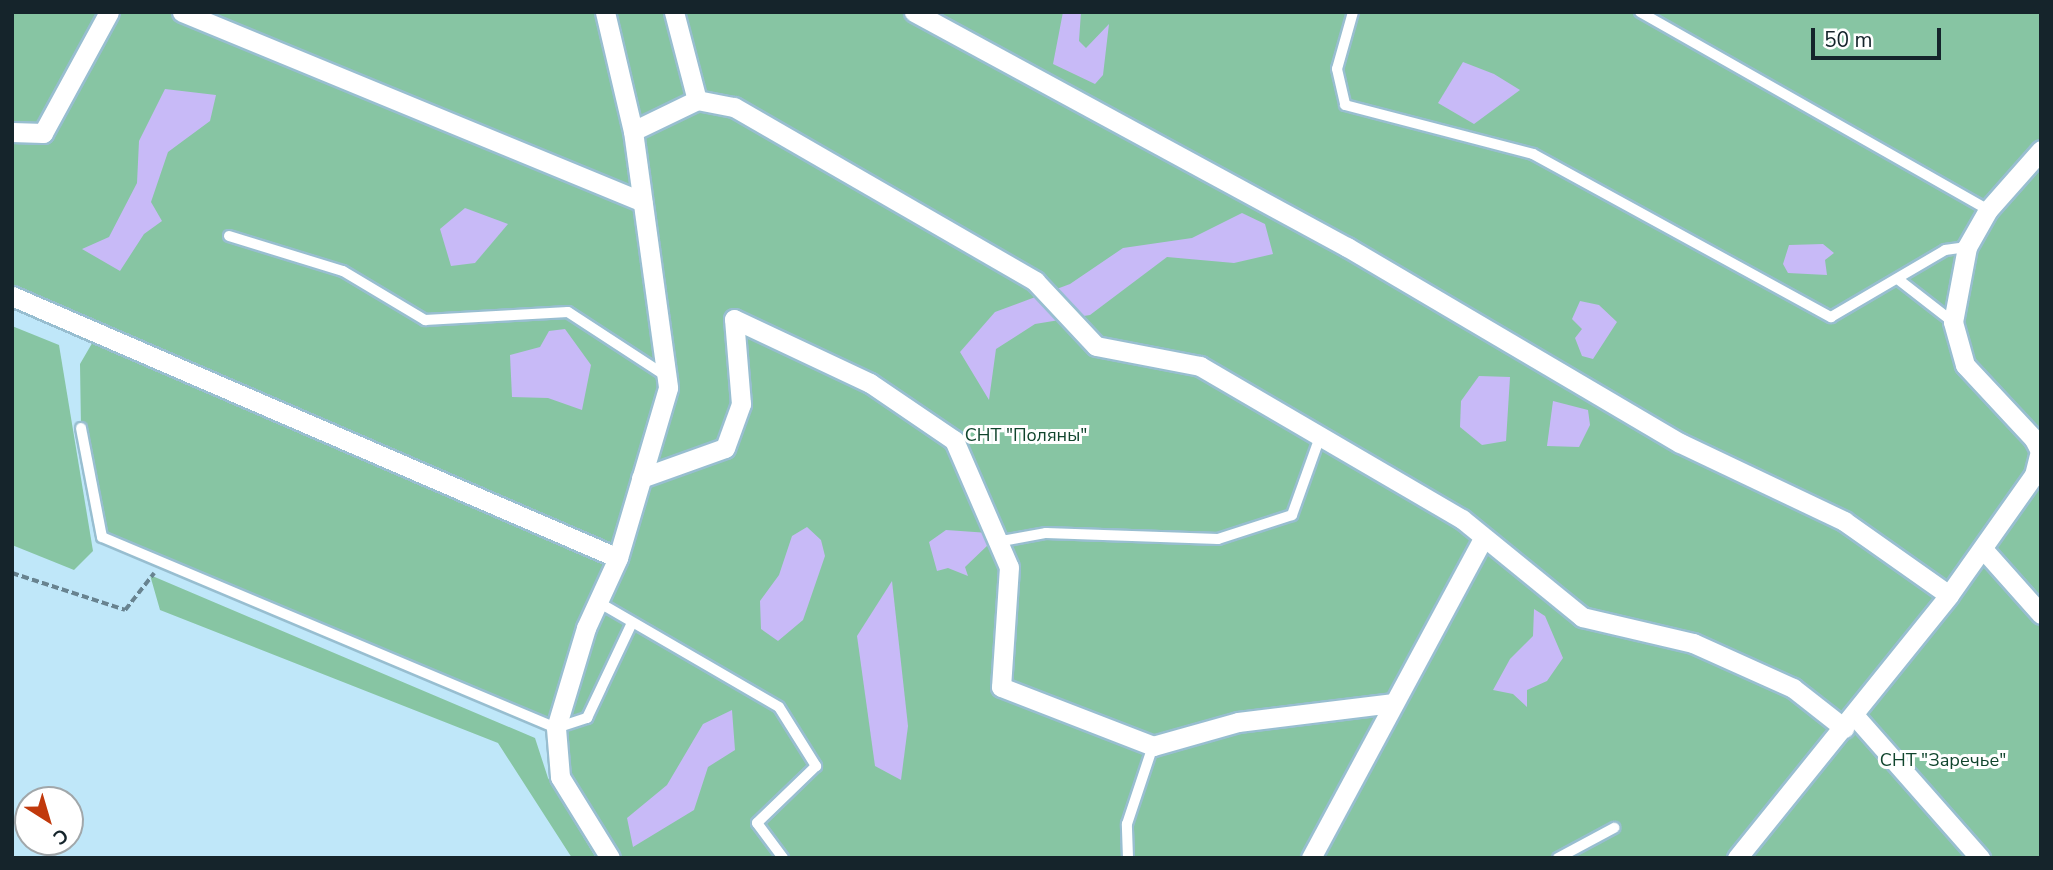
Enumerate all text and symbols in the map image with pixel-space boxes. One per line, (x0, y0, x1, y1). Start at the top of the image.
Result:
scale bar (1815, 14, 1944, 58)
text: 50 m (1824, 26, 1873, 54)
park label: СНТ "Поляны" (965, 424, 1087, 446)
park label: СНТ "Заречье" (1880, 749, 2006, 771)
north arrow (14, 786, 84, 856)
text: С (47, 822, 73, 850)

